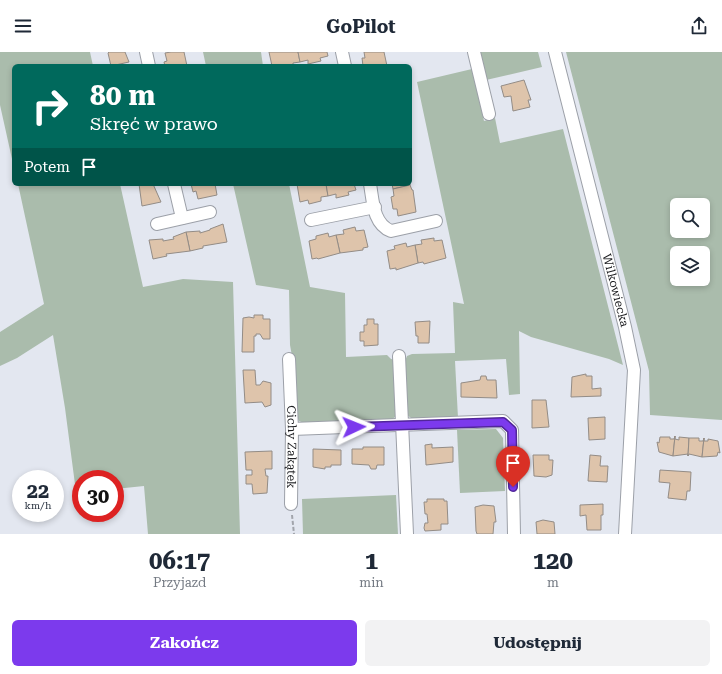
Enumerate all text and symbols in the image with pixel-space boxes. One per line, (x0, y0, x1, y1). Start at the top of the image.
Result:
icon: menu (12, 15, 34, 37)
icon: share (688, 15, 710, 37)
text: GoPilot (326, 16, 396, 37)
text: 80 m (90, 79, 155, 112)
icon: right (24, 80, 76, 132)
text: Skręć w prawo (90, 113, 218, 134)
icon: arrive (78, 156, 100, 178)
text: Potem (24, 158, 70, 176)
map controls (670, 198, 710, 286)
button: search (670, 198, 710, 238)
button: layers (670, 246, 710, 286)
street label: Wilkowiecka (600, 252, 632, 329)
street label: Cichy Zakątek (284, 405, 299, 489)
position arrow (333, 406, 375, 448)
pin (496, 446, 530, 487)
icon: arrive (502, 452, 524, 474)
speed limit sign: 30 (72, 470, 124, 522)
text: 22 (27, 479, 49, 503)
text: km/h (25, 500, 51, 511)
text: 06:17 (149, 547, 210, 575)
text: 1 (365, 547, 378, 575)
text: 120 (533, 547, 573, 575)
text: Przyjazd (153, 575, 206, 590)
text: min (359, 575, 384, 590)
text: m (547, 575, 559, 590)
button: Zakończ (12, 620, 357, 666)
button: Udostępnij (365, 620, 710, 666)

